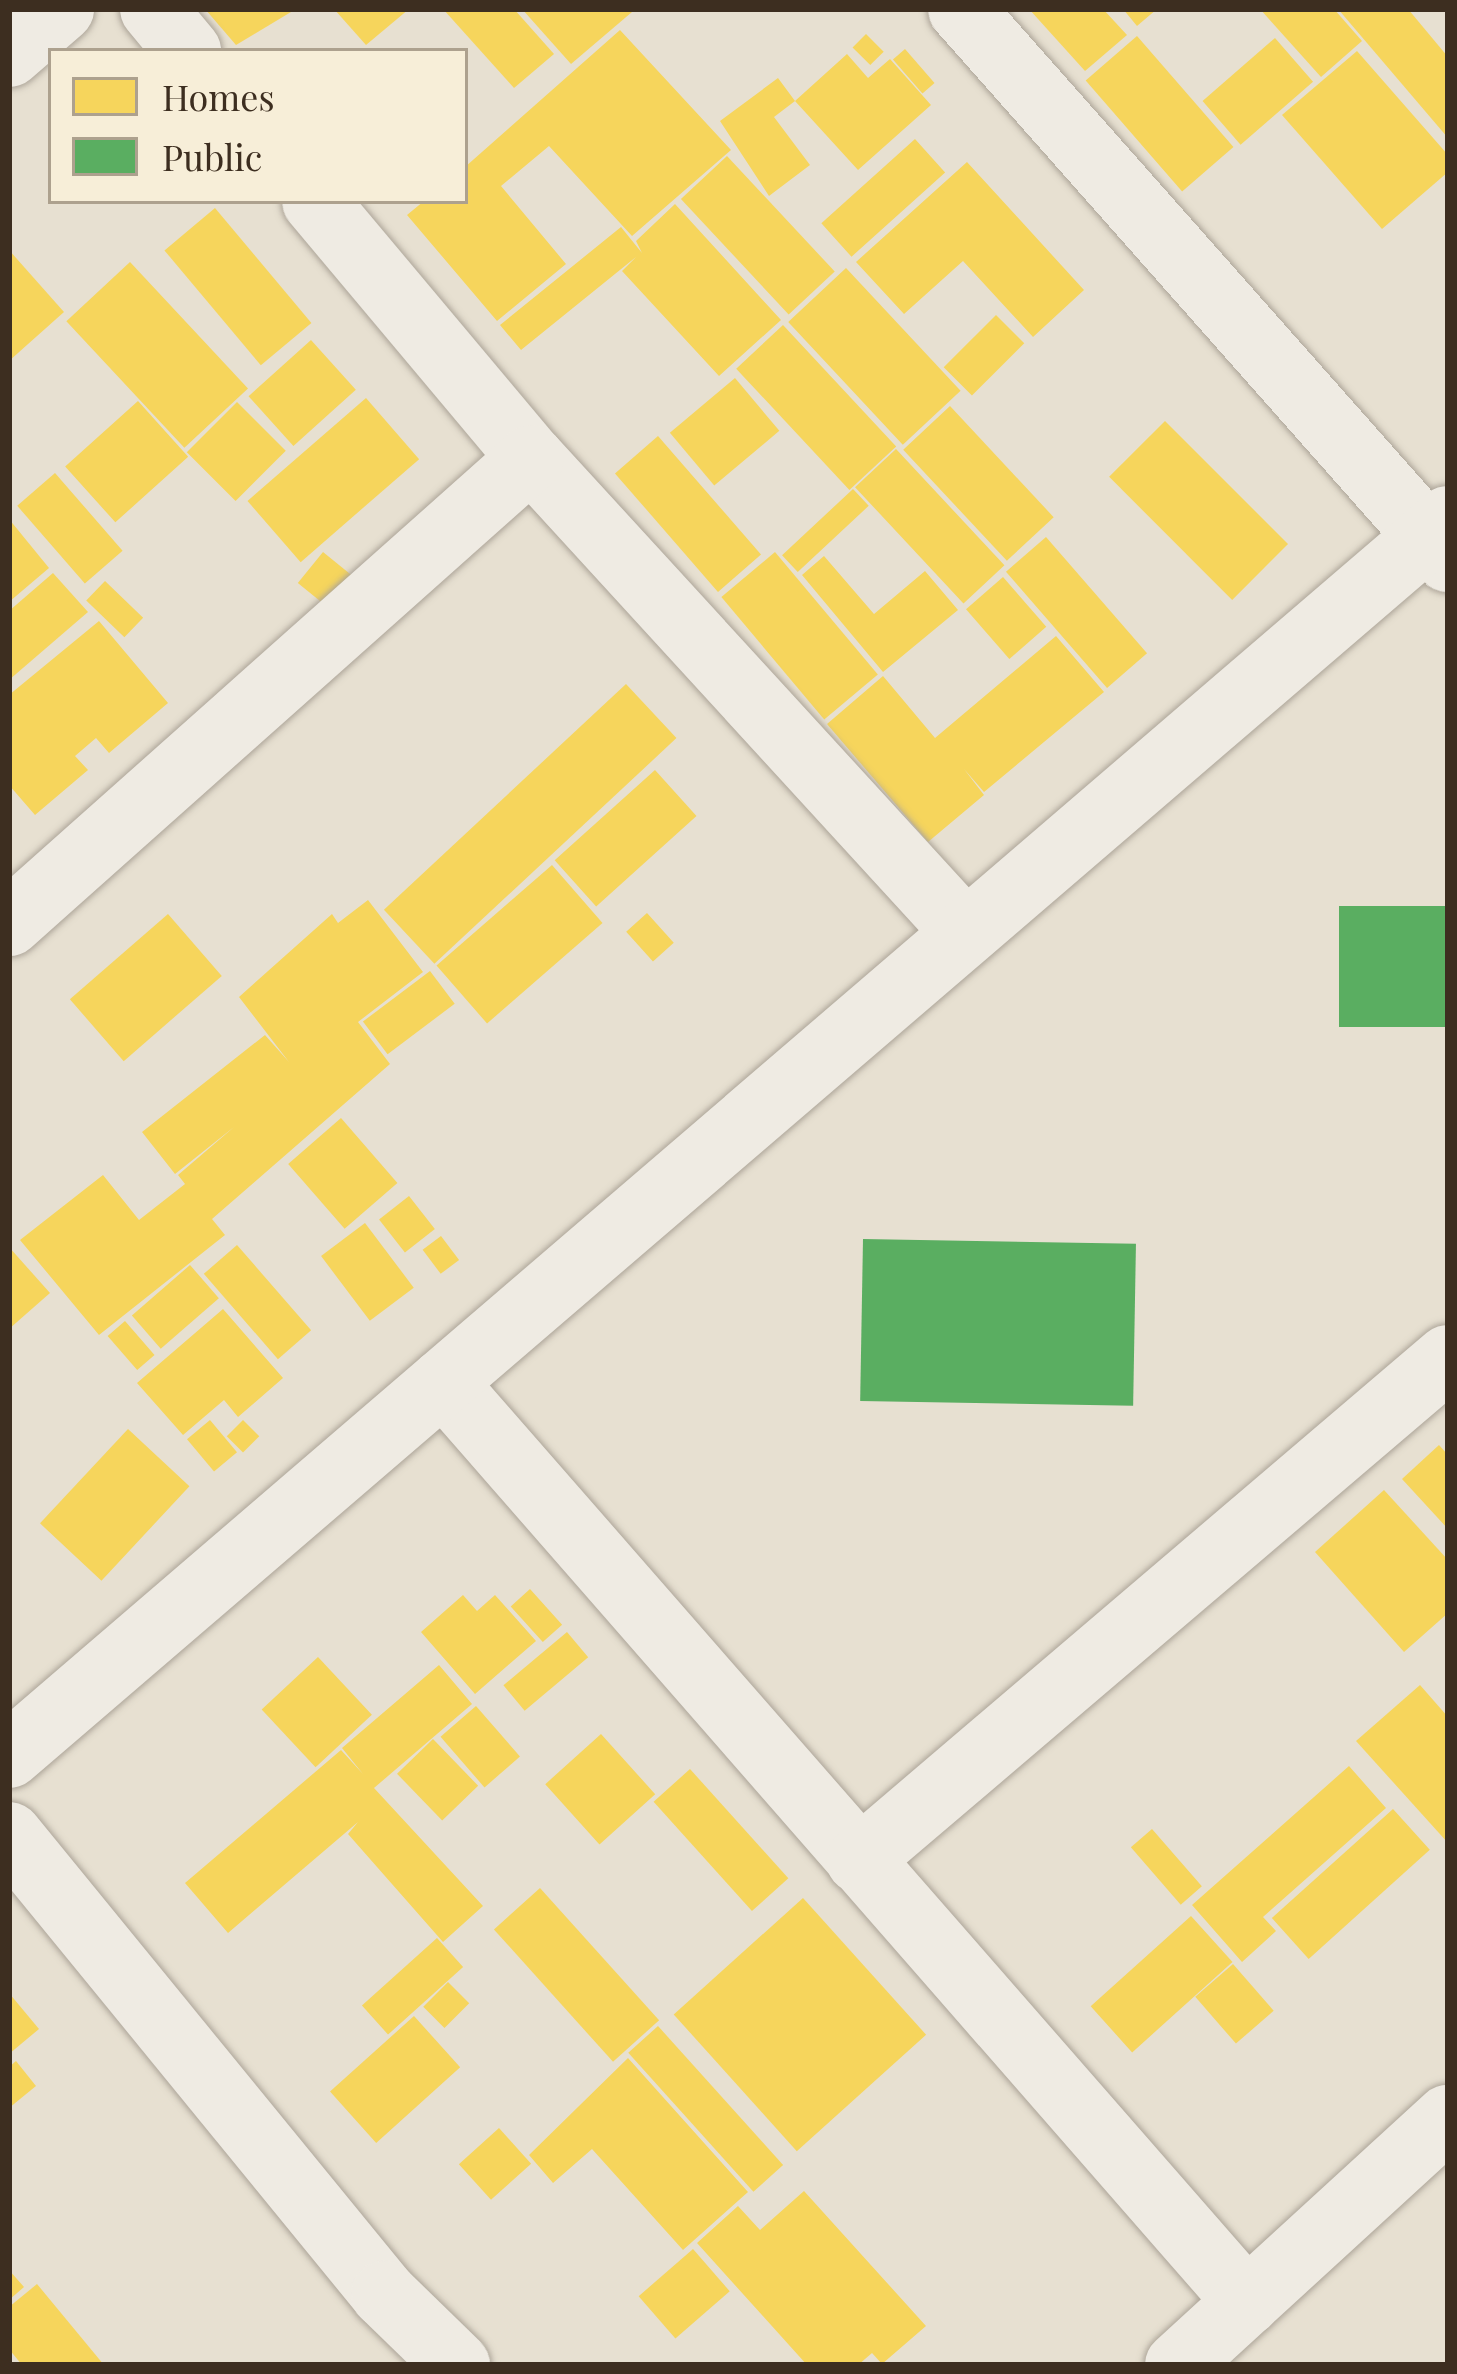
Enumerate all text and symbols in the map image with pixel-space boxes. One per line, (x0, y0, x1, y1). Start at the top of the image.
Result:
legend (48, 48, 468, 204)
text: Homes (162, 72, 275, 120)
text: Public (162, 132, 262, 180)

